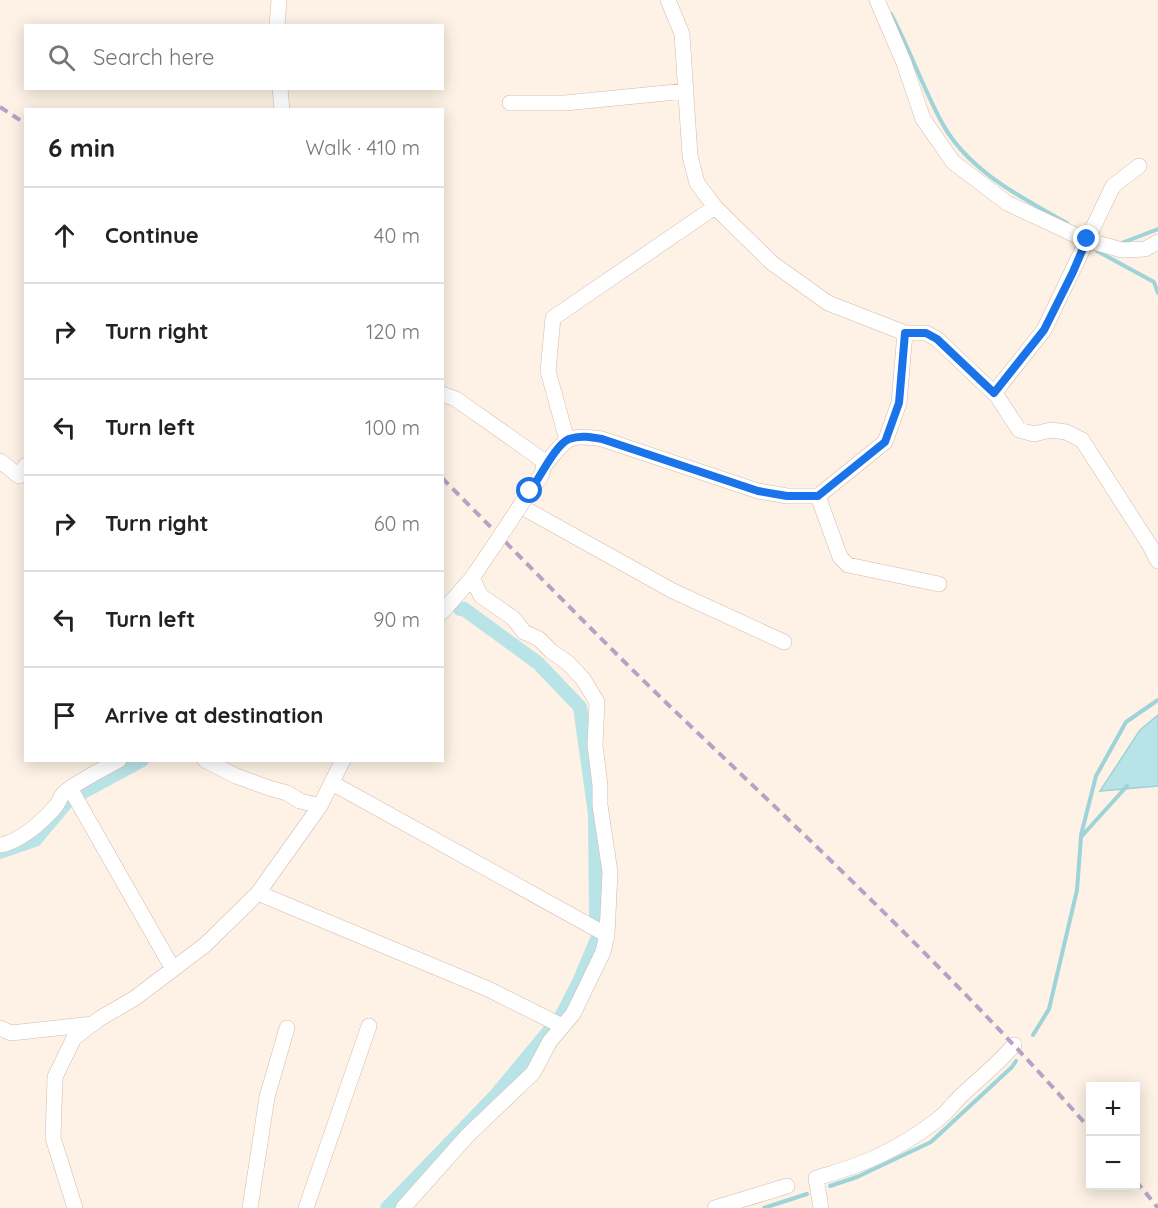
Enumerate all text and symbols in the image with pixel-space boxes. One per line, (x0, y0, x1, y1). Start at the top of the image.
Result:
search box (24, 24, 444, 90)
icon: search (45, 41, 78, 74)
text: Search here (93, 43, 214, 71)
text: 6 min (48, 131, 115, 164)
text: Walk · 410 m (305, 135, 420, 160)
icon: ahead (48, 219, 81, 252)
text: Continue (105, 221, 199, 249)
text: 40 m (374, 223, 420, 248)
route end (1073, 225, 1099, 251)
icon: right (48, 315, 81, 348)
text: Turn right (105, 317, 209, 345)
text: 120 m (366, 319, 420, 344)
icon: left (48, 411, 81, 444)
text: Turn left (105, 413, 195, 441)
text: 100 m (365, 415, 420, 440)
route start (516, 477, 542, 503)
icon: right (48, 507, 81, 540)
text: Turn right (105, 509, 209, 537)
text: 60 m (374, 511, 420, 536)
icon: left (48, 603, 81, 636)
text: Turn left (105, 605, 195, 633)
text: 90 m (373, 607, 420, 632)
icon: arrive (48, 699, 81, 732)
text: Arrive at destination (105, 701, 323, 729)
map controls (1086, 1082, 1140, 1190)
button: + (1086, 1082, 1140, 1136)
button: − (1086, 1136, 1140, 1190)

